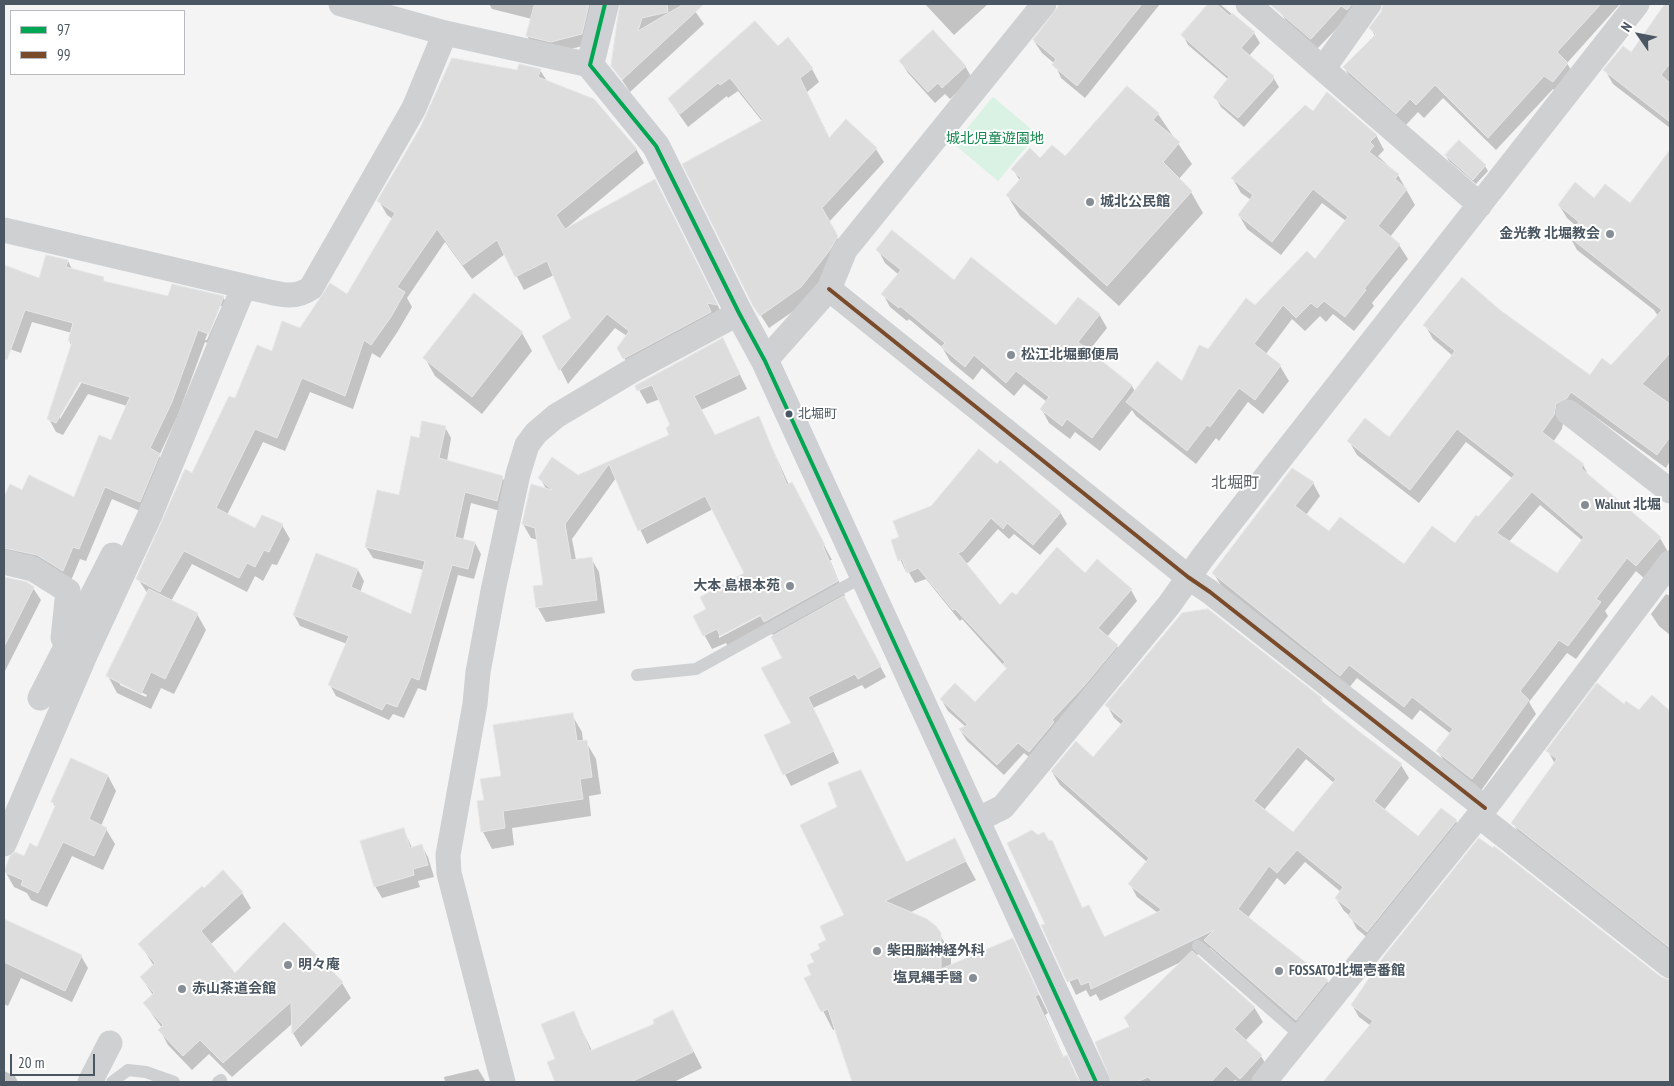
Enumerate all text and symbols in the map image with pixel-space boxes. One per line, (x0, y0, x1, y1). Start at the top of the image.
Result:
legend (10, 10, 185, 75)
north arrow (1614, 10, 1664, 60)
text: N (1617, 19, 1636, 35)
text: 97 (57, 20, 71, 39)
text: 99 (57, 45, 71, 64)
park label: 城北児童遊園地 (946, 131, 1044, 147)
place label: 城北公民館 (1100, 194, 1170, 210)
marker: 城北公民館 (1084, 196, 1096, 208)
place label: 金光教 北堀教会 (1499, 226, 1600, 242)
marker: 金光教 北堀教会 (1604, 228, 1616, 240)
place label: 松江北堀郵便局 (1021, 347, 1119, 363)
marker: 松江北堀郵便局 (1005, 349, 1017, 361)
place label: 北堀町 (798, 406, 837, 422)
marker: 北堀町 (784, 409, 794, 419)
district label: 北堀町 (1211, 473, 1259, 493)
place label: Walnut 北堀 (1595, 497, 1661, 513)
marker: Walnut 北堀 (1579, 499, 1591, 511)
place label: 大本 島根本苑 (693, 578, 780, 594)
marker: 大本 島根本苑 (784, 580, 796, 592)
place label: 柴田脳神経外科 (887, 943, 985, 959)
marker: 柴田脳神経外科 (871, 945, 883, 957)
place label: 明々庵 (298, 957, 340, 973)
marker: 明々庵 (282, 959, 294, 971)
place label: FOSSATO北堀壱番館 (1289, 963, 1405, 979)
marker: FOSSATO北堀壱番館 (1273, 965, 1285, 977)
place label: 塩見縄手醫 (893, 970, 963, 986)
marker: 塩見縄手醫 (967, 972, 979, 984)
place label: 赤山茶道会館 (192, 981, 276, 997)
marker: 赤山茶道会館 (176, 983, 188, 995)
scale bar (12, 1044, 98, 1076)
text: 20 m (18, 1053, 44, 1072)

